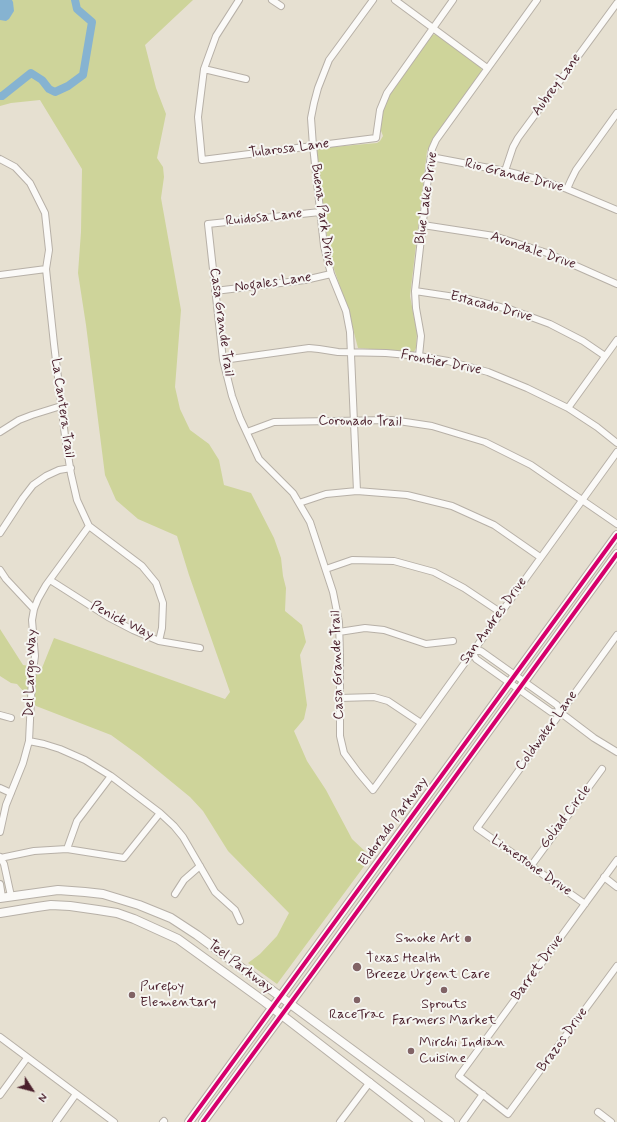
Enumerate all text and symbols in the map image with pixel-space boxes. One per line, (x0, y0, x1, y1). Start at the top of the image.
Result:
street label: Aubrey Lane (529, 51, 585, 119)
street label: Tularosa Lane (248, 136, 330, 162)
street label: Blue Lake Drive (412, 151, 442, 245)
street label: Rio Grande Drive (463, 156, 565, 196)
street label: Buena Park Drive (306, 163, 338, 267)
street label: Ruidosa Lane (225, 206, 303, 230)
street label: Avondale Drive (488, 229, 578, 273)
street label: Casa Grande Trail (205, 267, 237, 377)
street label: Nogales Lane (233, 269, 313, 297)
street label: Estacado Drive (448, 288, 534, 326)
street label: Frontier Drive (399, 347, 483, 379)
street label: La Cantera Trail (47, 357, 77, 459)
street label: Coronado Trail (318, 413, 402, 431)
street label: San Andres Drive (457, 574, 531, 668)
street label: Penick Way (88, 598, 156, 644)
street label: Casa Grande Trail (328, 610, 348, 720)
street label: Del Largo Way (21, 629, 41, 717)
street label: Coldwater Lane (512, 688, 582, 774)
street label: Eldorado Parkway (356, 774, 432, 870)
street label: Goliad Circle (537, 782, 595, 852)
street label: Limestone Drive (487, 832, 575, 900)
place label: Smoke Art (396, 931, 460, 947)
street label: Barret Drive (508, 932, 568, 1004)
marker: Smoke Art (463, 934, 473, 944)
street label: Teel Parkway (204, 937, 276, 997)
place label: Texas Health Breeze Urgent Care (366, 951, 490, 984)
marker: Texas Health Breeze Urgent Care (351, 961, 363, 973)
place label: Purefoy Elementary (140, 979, 216, 1012)
marker: Sprouts Farmers Market (439, 985, 449, 995)
marker: Purefoy Elementary (127, 990, 137, 1000)
marker: RaceTrac (352, 995, 362, 1005)
place label: Sprouts Farmers Market (392, 997, 496, 1030)
street label: Brazos Drive (534, 1005, 592, 1075)
place label: RaceTrac (329, 1007, 385, 1023)
place label: Mirchi Indian Cuisine (419, 1035, 505, 1068)
marker: Mirchi Indian Cuisine (406, 1046, 416, 1056)
north arrow (12, 1070, 52, 1110)
text: N (34, 1090, 50, 1104)

